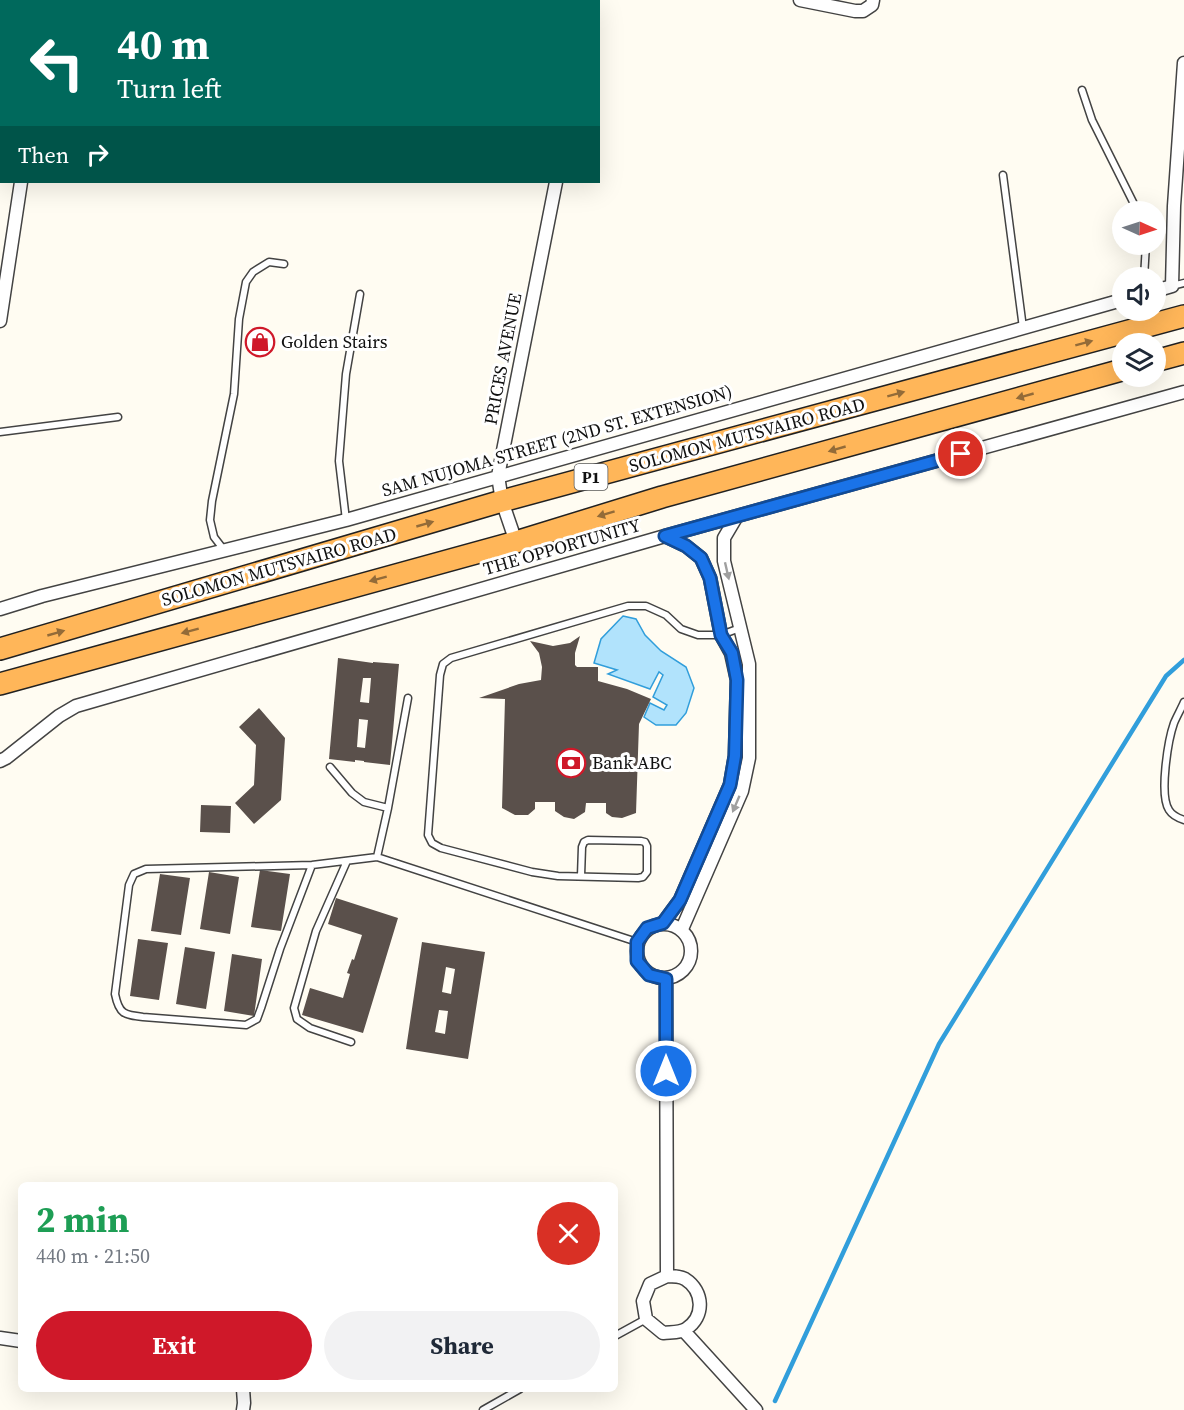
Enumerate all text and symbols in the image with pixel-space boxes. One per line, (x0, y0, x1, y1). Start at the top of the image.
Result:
text: 40 m (117, 15, 210, 73)
icon: left (18, 24, 96, 102)
text: Turn left (117, 70, 221, 107)
icon: right (81, 138, 114, 171)
text: Then (18, 140, 69, 170)
north arrow (1112, 201, 1166, 255)
map controls (1112, 201, 1166, 387)
button: sound (1112, 267, 1166, 321)
street label: PRICES AVENUE (478, 291, 528, 427)
shop icon: Golden Stairs (244, 326, 276, 358)
place label: Golden Stairs (281, 329, 388, 354)
button: layers (1112, 333, 1166, 387)
one-way arrow (1075, 337, 1093, 347)
street label: SAM NUJOMA STREET (2ND ST. EXTENSION) (379, 378, 735, 503)
one-way arrow (887, 389, 905, 398)
street label: SOLOMON MUTSVAIRO ROAD (626, 391, 868, 478)
one-way arrow (1016, 392, 1034, 402)
pin (935, 428, 986, 479)
icon: arrive (944, 437, 977, 470)
one-way arrow (828, 444, 846, 454)
road number: P1 (574, 464, 608, 490)
one-way arrow (597, 510, 615, 519)
street label: THE OPPORTUNITY (480, 512, 644, 581)
one-way arrow (416, 519, 434, 528)
street label: SOLOMON MUTSVAIRO ROAD (159, 521, 399, 612)
one-way arrow (722, 562, 732, 580)
one-way arrow (369, 575, 387, 585)
one-way arrow (47, 627, 65, 637)
one-way arrow (181, 627, 199, 636)
bank icon: Bank ABC (555, 747, 587, 779)
place label: Bank ABC (592, 750, 672, 775)
one-way arrow (732, 795, 741, 812)
position arrow (634, 1039, 698, 1103)
text: 2 min (36, 1195, 129, 1244)
button: close (537, 1202, 600, 1265)
text: 440 m · 21:50 (36, 1242, 150, 1270)
button: Exit (36, 1311, 312, 1380)
button: Share (324, 1311, 600, 1380)

